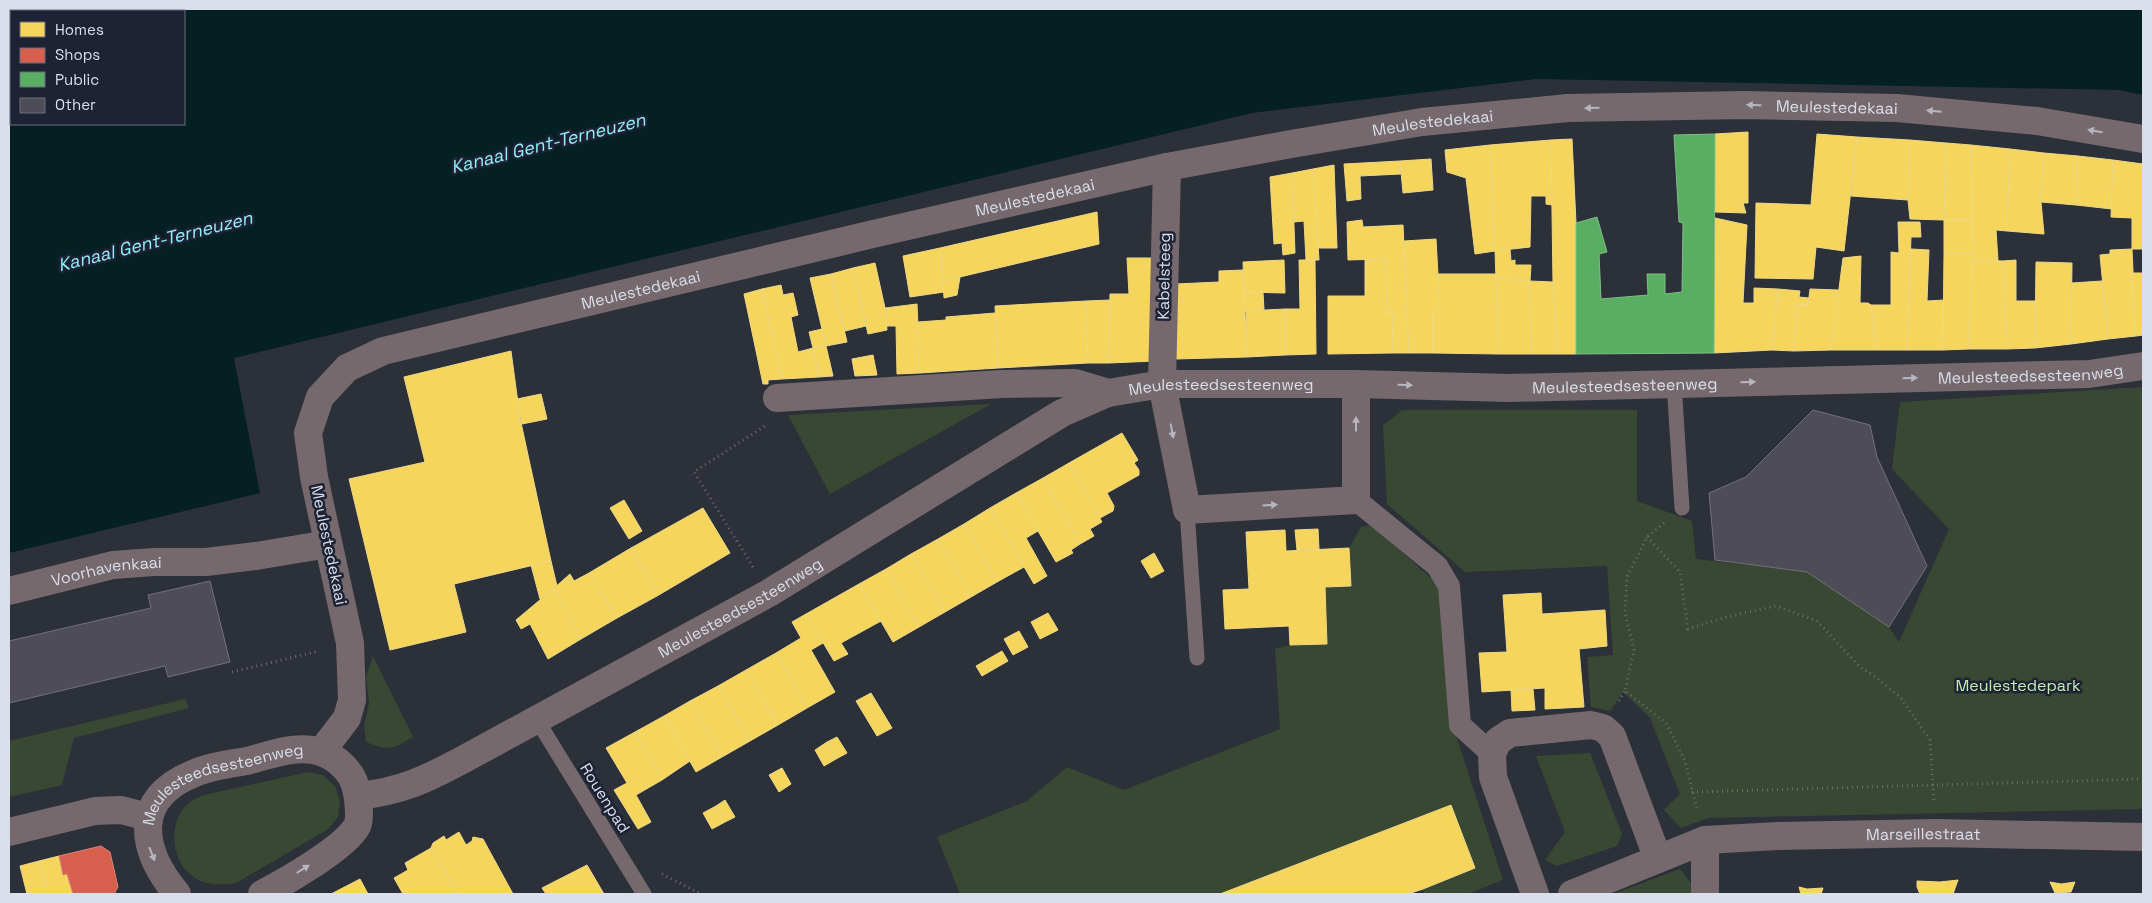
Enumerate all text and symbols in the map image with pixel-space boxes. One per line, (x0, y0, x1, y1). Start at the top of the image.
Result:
legend (10, 10, 185, 125)
text: Homes (55, 20, 104, 39)
text: Shops (55, 45, 100, 64)
text: Public (55, 70, 99, 89)
text: Other (55, 95, 96, 114)
street label: Meulestedekaai (1776, 95, 1898, 119)
one-way arrow (1746, 101, 1762, 109)
one-way arrow (1583, 104, 1599, 112)
street label: Meulestedekaai (1371, 105, 1494, 141)
water label: Kanaal Gent-Terneuzen (448, 107, 649, 178)
one-way arrow (1926, 107, 1942, 115)
one-way arrow (2087, 126, 2103, 134)
street label: Meulestedekaai (973, 173, 1097, 221)
water label: Kanaal Gent-Terneuzen (55, 205, 256, 276)
street label: Kabelsteeg (1153, 232, 1175, 320)
street label: Meulestedekaai (579, 265, 702, 314)
street label: Meulesteedsesteenweg (1938, 359, 2125, 388)
street label: Meulesteedsesteenweg (1532, 372, 1718, 398)
street label: Meulesteedsesteenweg (1127, 374, 1314, 400)
one-way arrow (1902, 374, 1918, 382)
one-way arrow (1740, 378, 1756, 386)
one-way arrow (1397, 381, 1413, 389)
one-way arrow (1352, 416, 1360, 432)
one-way arrow (1168, 424, 1176, 440)
street label: Meulestedekaai (306, 483, 352, 607)
one-way arrow (1262, 501, 1278, 509)
street label: Voorhavenkaai (49, 551, 162, 591)
street label: Meulesteedsesteenweg (654, 552, 826, 662)
park label: Meulestedepark (1955, 675, 2081, 696)
street label: Meulesteedsesteenweg (137, 739, 304, 827)
street label: Rouenpad (575, 759, 635, 837)
street label: Marseillestraat (1866, 822, 1981, 845)
one-way arrow (149, 847, 157, 861)
one-way arrow (297, 864, 310, 873)

